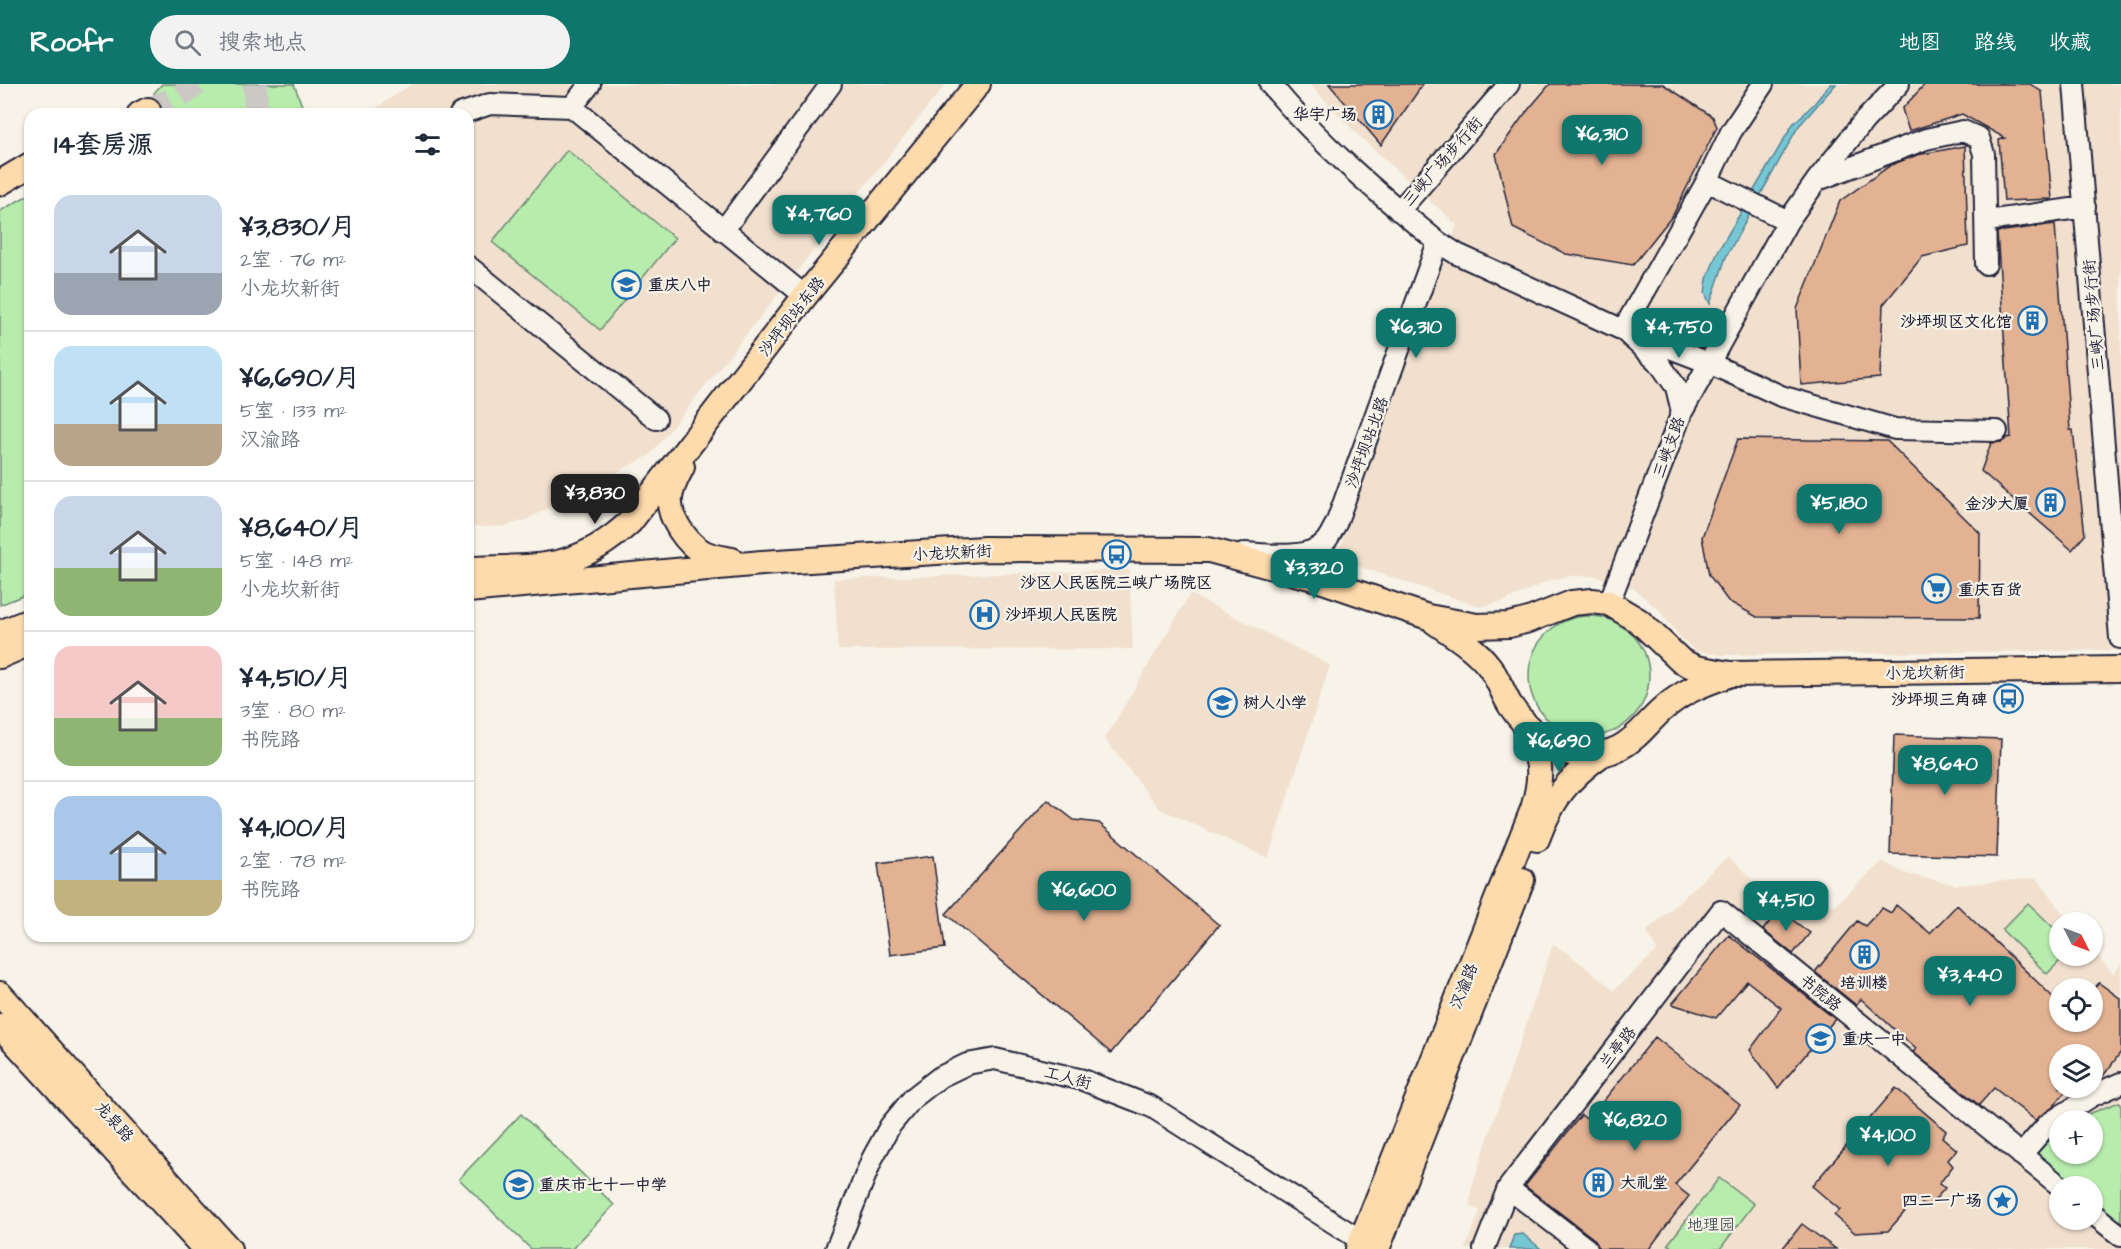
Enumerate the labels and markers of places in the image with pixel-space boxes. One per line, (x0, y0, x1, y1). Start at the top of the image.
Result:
building icon: 华宇广场 (1362, 98, 1394, 130)
place label: 华宇广场 (1293, 104, 1357, 126)
pin: ¥6,310 (1553, 115, 1651, 166)
pin: ¥4,760 (770, 195, 868, 246)
school or university icon: 重庆八中 (611, 268, 643, 300)
place label: 重庆八中 (648, 274, 712, 296)
building icon: 沙坪坝区文化馆 (2017, 305, 2049, 337)
pin: ¥6,310 (1367, 308, 1465, 359)
pin: ¥4,750 (1630, 308, 1728, 359)
place label: 沙坪坝区文化馆 (1900, 311, 2012, 333)
pin: ¥3,830 (546, 474, 644, 525)
pin: ¥5,180 (1790, 484, 1888, 535)
building icon: 金沙大厦 (2034, 487, 2066, 519)
place label: 金沙大厦 (1965, 493, 2029, 515)
bus stop icon: 沙区人民医院三峡广场院区 (1100, 538, 1132, 570)
pin: ¥3,320 (1265, 549, 1363, 600)
place label: 沙区人民医院三峡广场院区 (1020, 572, 1212, 594)
supermarket icon: 重庆百货 (1921, 573, 1953, 605)
place label: 重庆百货 (1958, 579, 2022, 601)
hospital icon: 沙坪坝人民医院 (968, 598, 1000, 630)
place label: 沙坪坝人民医院 (1005, 604, 1117, 626)
bus stop icon: 沙坪坝三角碑 (1992, 683, 2024, 715)
school or university icon: 树人小学 (1206, 686, 1238, 718)
place label: 沙坪坝三角碑 (1891, 689, 1987, 711)
place label: 树人小学 (1243, 692, 1307, 714)
pin: ¥6,690 (1510, 722, 1608, 773)
pin: ¥8,640 (1896, 745, 1994, 796)
pin: ¥6,600 (1035, 871, 1133, 922)
pin: ¥4,510 (1737, 881, 1835, 932)
building icon: 培训楼 (1848, 938, 1880, 970)
pin: ¥3,440 (1921, 956, 2019, 1007)
place label: 培训楼 (1840, 972, 1888, 994)
school or university icon: 重庆一中 (1805, 1022, 1837, 1054)
place label: 重庆一中 (1842, 1028, 1906, 1050)
pin: ¥6,820 (1586, 1101, 1684, 1152)
pin: ¥4,100 (1839, 1116, 1937, 1167)
building icon: 大礼堂 (1583, 1166, 1615, 1198)
school or university icon: 重庆市七十一中学 (502, 1168, 534, 1200)
place label: 大礼堂 (1620, 1172, 1668, 1194)
place label: 重庆市七十一中学 (539, 1174, 667, 1196)
place icon: 四二一广场 (1987, 1184, 2019, 1216)
place label: 四二一广场 (1902, 1190, 1982, 1212)

